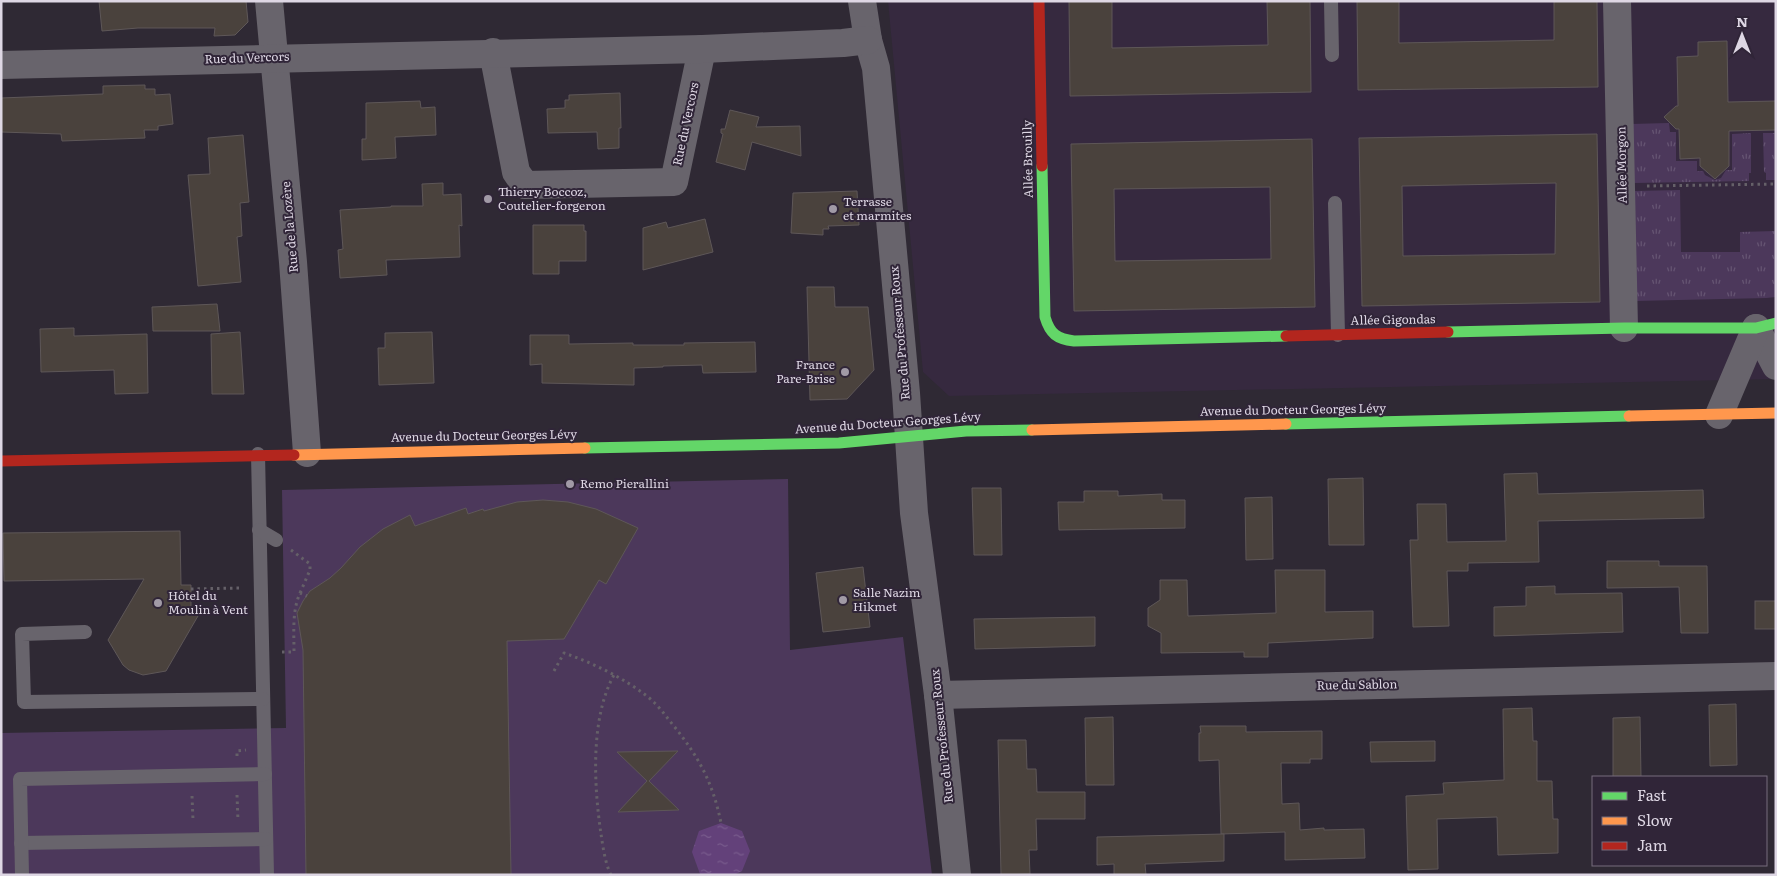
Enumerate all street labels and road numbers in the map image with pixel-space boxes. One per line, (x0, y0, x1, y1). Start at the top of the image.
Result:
street label: Rue du Vercors (204, 47, 290, 67)
street label: Rue du Vercors (667, 80, 703, 167)
street label: Allée Brouilly (1017, 120, 1037, 198)
street label: Allée Morgon (1611, 126, 1631, 204)
street label: Rue de la Lozère (276, 181, 302, 273)
street label: Rue du Professeur Roux (884, 265, 914, 401)
street label: Allée Gigondas (1350, 309, 1436, 329)
street label: Avenue du Docteur Georges Lévy (1200, 398, 1386, 420)
street label: Avenue du Docteur Georges Lévy (794, 407, 982, 437)
street label: Avenue du Docteur Georges Lévy (391, 424, 577, 446)
street label: Rue du Professeur Roux (925, 668, 957, 804)
street label: Rue du Sablon (1317, 674, 1397, 694)

